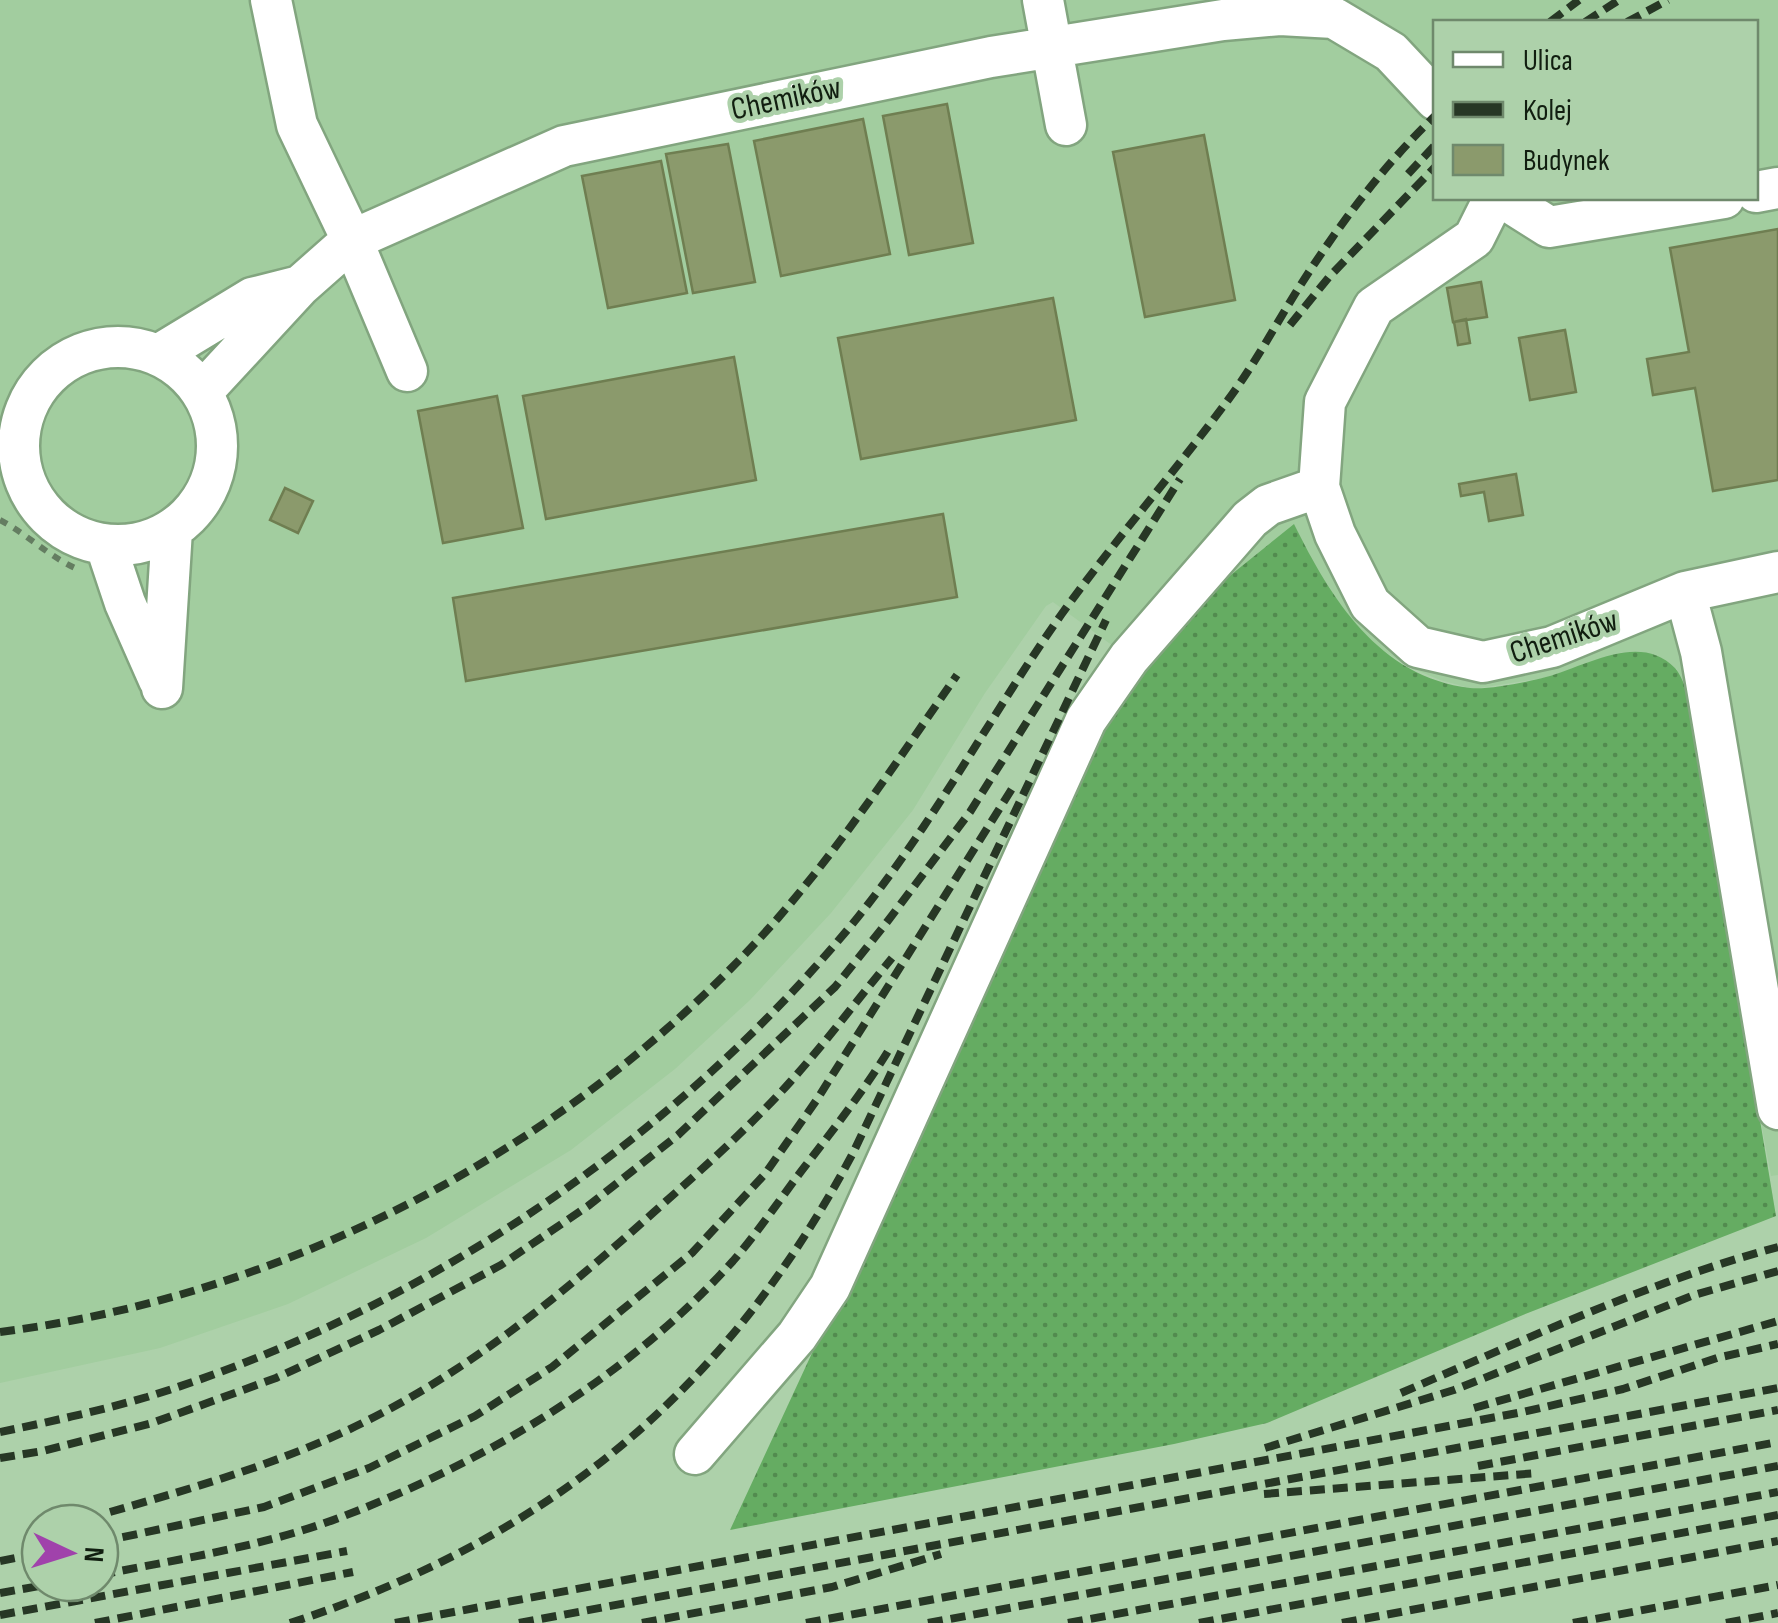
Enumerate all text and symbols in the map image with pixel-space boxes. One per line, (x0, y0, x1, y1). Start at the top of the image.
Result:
legend (1433, 20, 1758, 200)
text: Ulica (1523, 43, 1573, 79)
street label: Chemików (727, 68, 845, 130)
text: Kolej (1523, 93, 1572, 129)
text: Budynek (1523, 143, 1610, 179)
street label: Chemików (1505, 601, 1623, 673)
north arrow (20, 1503, 120, 1603)
text: N (76, 1546, 110, 1563)

